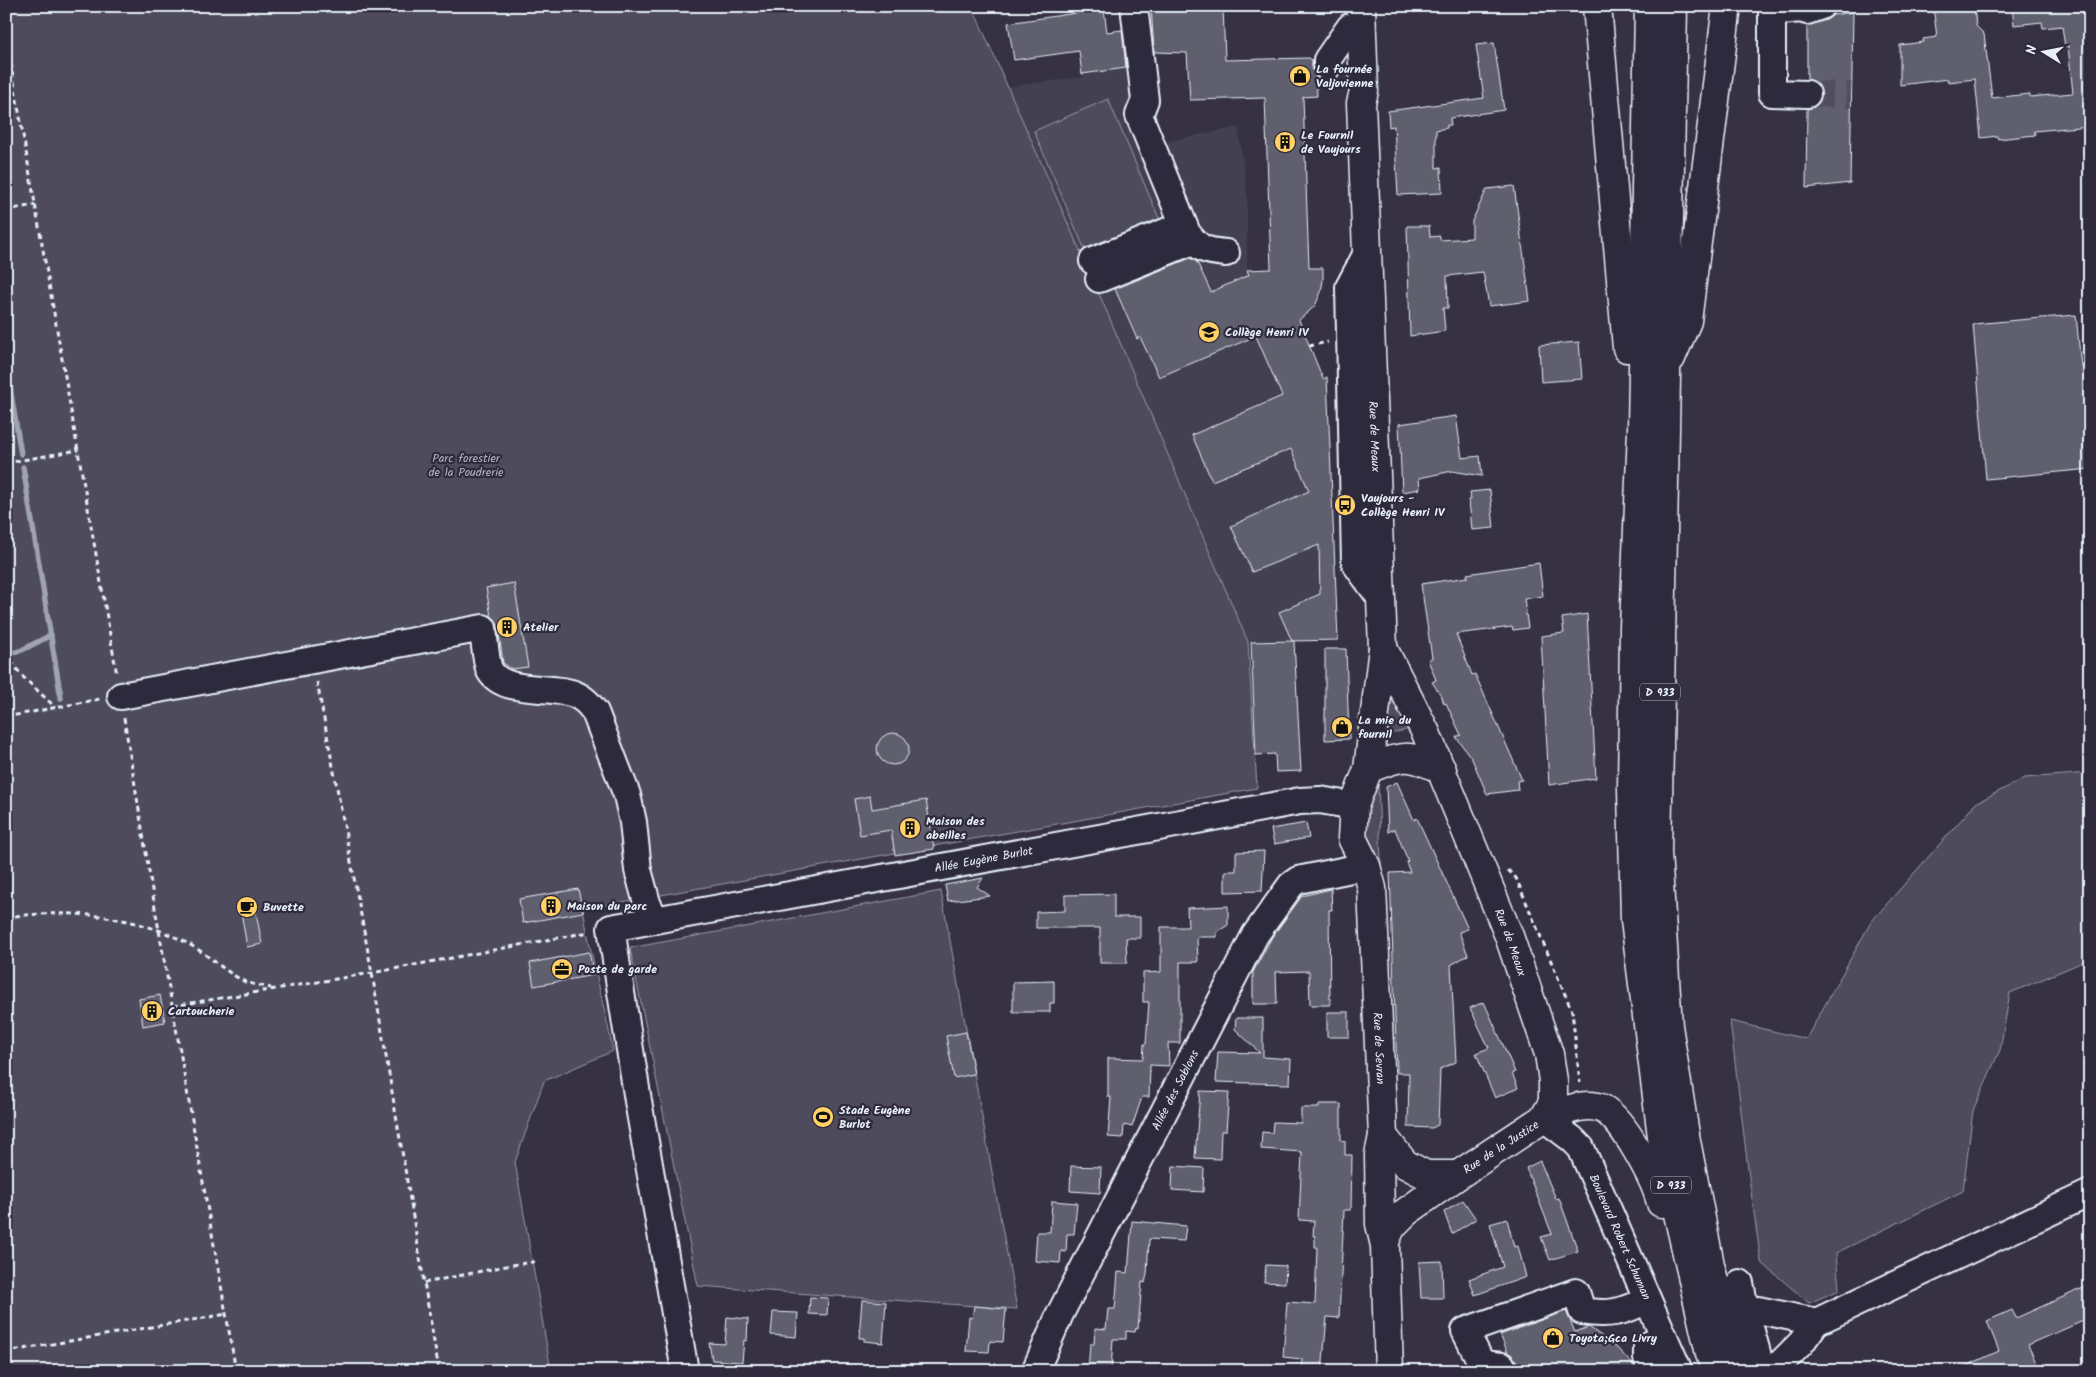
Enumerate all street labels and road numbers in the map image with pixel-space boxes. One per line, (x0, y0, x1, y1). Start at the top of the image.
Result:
street label: Rue de Meaux (1363, 401, 1385, 473)
road number: D 933 (1640, 684, 1680, 700)
street label: Allée Eugène Burlot (933, 841, 1035, 878)
street label: Rue de Meaux (1489, 906, 1531, 980)
street label: Rue de Sevran (1368, 1012, 1390, 1085)
street label: Allée des Sablons (1147, 1047, 1204, 1134)
street label: Rue de la Justice (1459, 1115, 1544, 1179)
street label: Boulevard Robert Schuman (1584, 1171, 1656, 1303)
road number: D 933 (1651, 1176, 1691, 1194)

